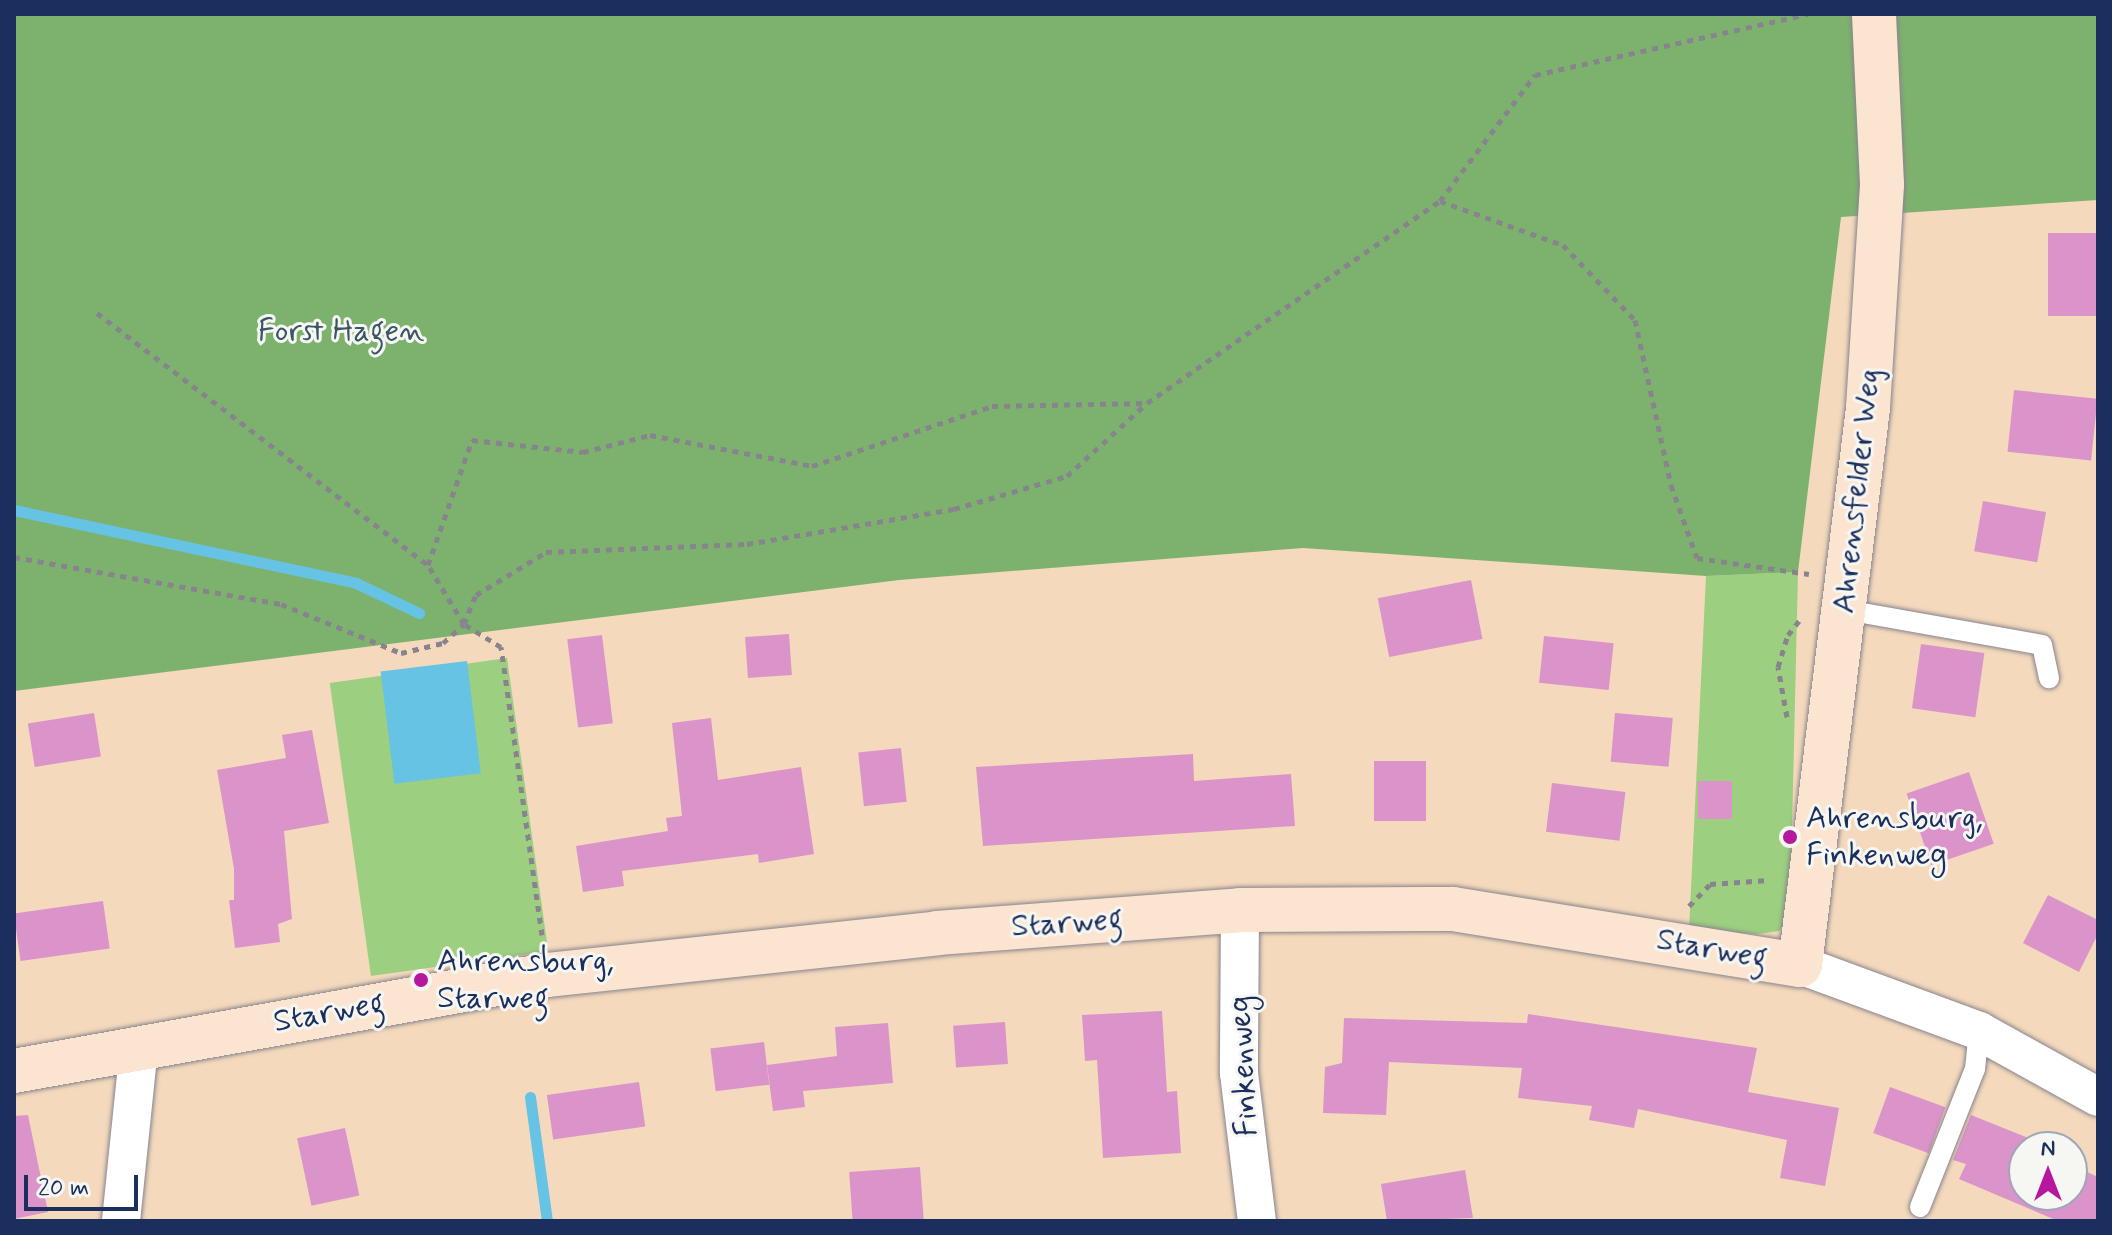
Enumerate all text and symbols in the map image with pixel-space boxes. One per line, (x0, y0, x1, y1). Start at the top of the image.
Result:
park label: Forst Hagen (258, 312, 424, 350)
street label: Ahrensfelder Weg (1825, 365, 1889, 617)
place label: Ahrensburg, Finkenweg (1806, 800, 1983, 875)
marker: Ahrensburg, Finkenweg (1781, 828, 1799, 846)
street label: Starweg (1010, 900, 1124, 946)
street label: Starweg (1654, 920, 1770, 978)
place label: Ahrensburg, Starweg (437, 943, 614, 1018)
marker: Ahrensburg, Starweg (412, 971, 430, 989)
street label: Starweg (271, 984, 387, 1042)
street label: Finkenweg (1221, 995, 1267, 1137)
north arrow (2008, 1131, 2088, 1211)
text: N (2041, 1135, 2055, 1163)
scale bar (28, 1159, 142, 1209)
text: 20 m (38, 1173, 89, 1204)

